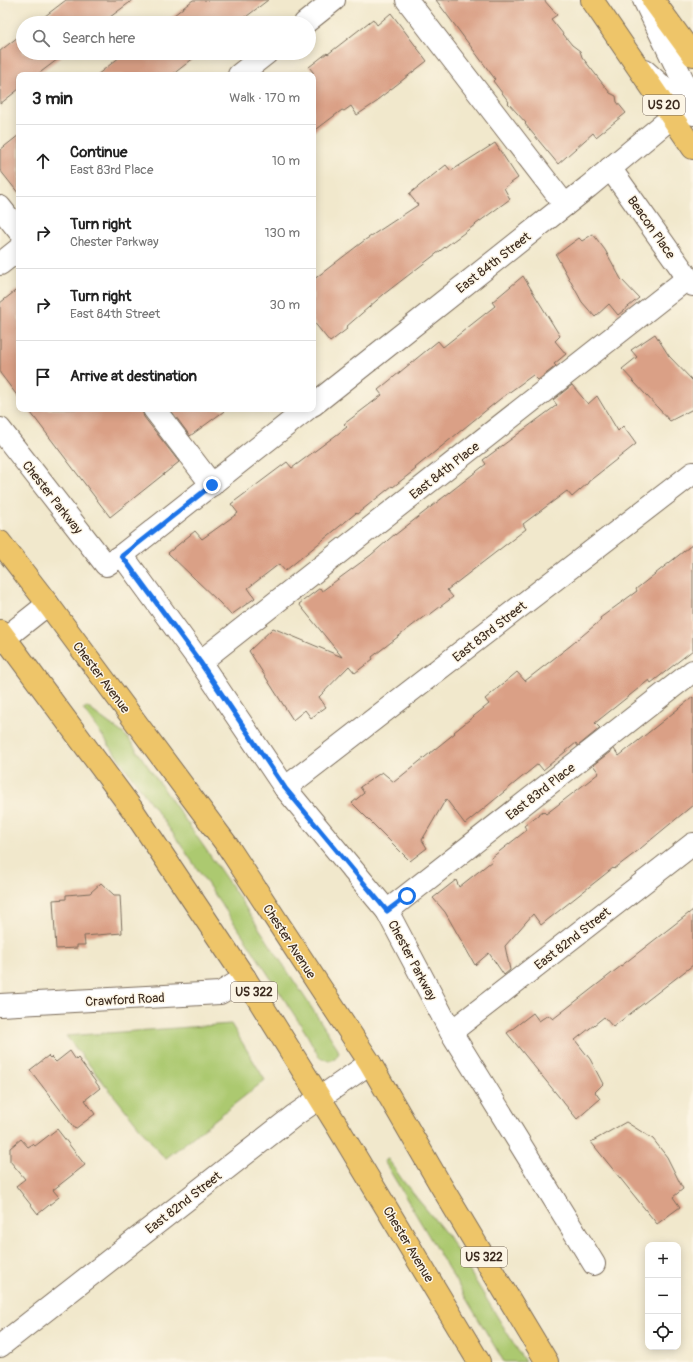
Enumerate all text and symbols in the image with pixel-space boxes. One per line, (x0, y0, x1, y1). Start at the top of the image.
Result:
search box (16, 16, 316, 60)
icon: search (30, 27, 52, 49)
text: Search here (62, 29, 135, 48)
text: 3 min (32, 88, 73, 109)
text: Walk · 170 m (229, 90, 300, 106)
road number: US 20 (643, 95, 685, 115)
text: Continue (70, 143, 128, 162)
icon: ahead (32, 150, 54, 172)
text: 10 m (272, 153, 300, 169)
text: East 83rd Place (70, 162, 153, 178)
street label: Beacon Place (624, 193, 679, 262)
text: Turn right (70, 215, 131, 234)
icon: right (32, 222, 54, 244)
text: 130 m (264, 225, 300, 241)
street label: East 84th Street (453, 228, 535, 297)
text: Chester Parkway (70, 234, 159, 250)
text: Turn right (70, 287, 131, 306)
icon: right (32, 294, 54, 316)
text: 30 m (270, 297, 300, 313)
text: East 84th Street (70, 306, 160, 322)
icon: arrive (32, 366, 54, 388)
text: Arrive at destination (70, 367, 197, 386)
street label: East 84th Place (406, 438, 483, 503)
street label: Chester Parkway (19, 458, 86, 538)
route end (203, 476, 221, 494)
street label: East 83rd Street (450, 598, 530, 666)
street label: Chester Avenue (69, 639, 134, 717)
street label: East 83rd Place (503, 759, 579, 824)
route start (398, 887, 416, 905)
street label: Chester Avenue (259, 901, 319, 982)
street label: East 82nd Street (531, 904, 615, 974)
street label: Chester Parkway (384, 918, 440, 1004)
road number: US 322 (231, 982, 277, 1002)
street label: Crawford Road (85, 990, 165, 1010)
street label: East 82nd Street (142, 1168, 226, 1238)
street label: Chester Avenue (379, 1204, 437, 1286)
map controls (645, 1242, 681, 1350)
button: + (645, 1242, 681, 1278)
road number: US 322 (461, 1247, 507, 1267)
button: − (645, 1278, 681, 1314)
button: locate (645, 1314, 681, 1350)

